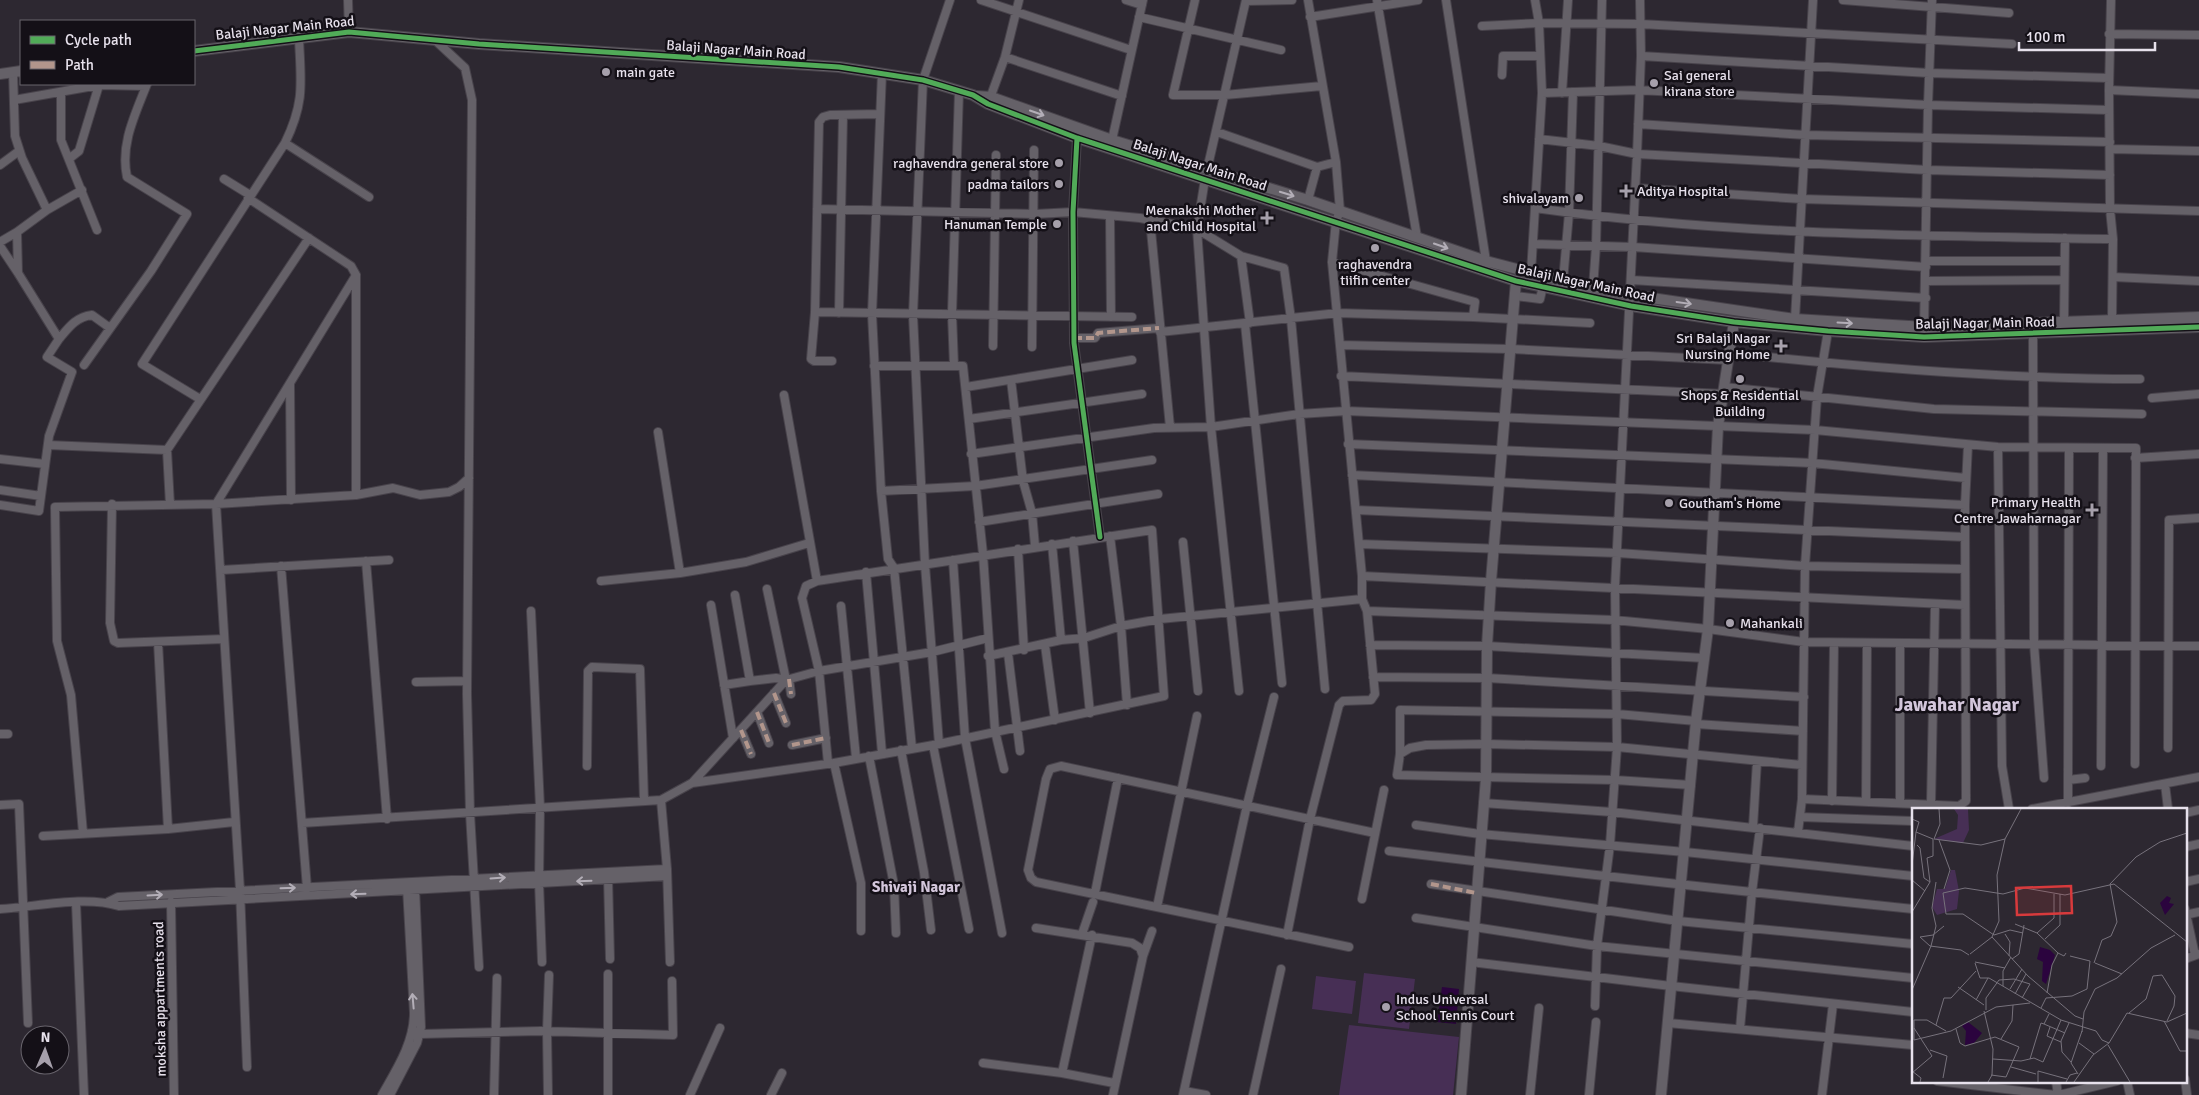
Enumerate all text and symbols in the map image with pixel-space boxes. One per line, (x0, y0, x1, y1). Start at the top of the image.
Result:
street label: Balaji Nagar Main Road (215, 12, 355, 44)
legend (20, 20, 195, 85)
scale bar (2019, 20, 2155, 52)
text: 100 m (2026, 28, 2066, 46)
text: Cycle path (65, 31, 132, 49)
street label: Balaji Nagar Main Road (666, 37, 806, 63)
text: Path (65, 56, 94, 74)
place label: main gate (616, 64, 675, 81)
marker: main gate (600, 66, 612, 78)
place label: Sai general kirana store (1664, 67, 1735, 100)
marker: Sai general kirana store (1648, 77, 1660, 89)
one-way arrow (1028, 109, 1044, 118)
street label: Balaji Nagar Main Road (1131, 135, 1269, 195)
place label: raghavendra general store (893, 155, 1049, 172)
marker: raghavendra general store (1053, 157, 1065, 169)
place label: padma tailors (967, 176, 1049, 193)
marker: padma tailors (1053, 178, 1065, 190)
place label: Aditya Hospital (1637, 183, 1728, 200)
marker: Aditya Hospital (1619, 184, 1633, 198)
one-way arrow (1279, 190, 1295, 199)
place label: shivalayam (1502, 190, 1569, 207)
marker: shivalayam (1573, 192, 1585, 204)
place label: Meenakshi Mother and Child Hospital (1145, 202, 1257, 235)
marker: Meenakshi Mother and Child Hospital (1260, 211, 1274, 225)
place label: Hanuman Temple (944, 216, 1047, 233)
marker: Hanuman Temple (1051, 218, 1063, 230)
one-way arrow (1433, 241, 1449, 251)
marker: raghavendra tiifin center (1369, 242, 1381, 254)
place label: raghavendra tiifin center (1338, 256, 1412, 289)
street label: Balaji Nagar Main Road (1516, 260, 1656, 306)
one-way arrow (1676, 298, 1692, 308)
street label: Balaji Nagar Main Road (1915, 313, 2055, 333)
one-way arrow (1837, 318, 1853, 327)
place label: Sri Balaji Nagar Nursing Home (1676, 330, 1771, 363)
marker: Sri Balaji Nagar Nursing Home (1774, 339, 1788, 353)
marker: Shops & Residential Building (1734, 373, 1746, 385)
place label: Shops & Residential Building (1681, 387, 1799, 420)
place label: Primary Health Centre Jawaharnagar (1954, 494, 2082, 527)
place label: Goutham's Home (1679, 495, 1781, 512)
marker: Goutham's Home (1663, 497, 1675, 509)
marker: Primary Health Centre Jawaharnagar (2085, 503, 2099, 517)
place label: Mahankali (1740, 615, 1803, 632)
marker: Mahankali (1724, 617, 1736, 629)
district label: Jawahar Nagar (1895, 693, 2020, 717)
inset map (1912, 808, 2186, 1082)
one-way arrow (490, 873, 506, 882)
one-way arrow (576, 876, 592, 885)
district label: Shivaji Nagar (872, 878, 960, 896)
one-way arrow (280, 884, 296, 893)
one-way arrow (351, 889, 367, 899)
one-way arrow (147, 890, 163, 899)
street label: moksha appartments road (150, 921, 170, 1077)
place label: Indus Universal School Tennis Court (1396, 991, 1514, 1024)
one-way arrow (408, 993, 418, 1009)
marker: Indus Universal School Tennis Court (1380, 1001, 1392, 1013)
north arrow (20, 1025, 70, 1075)
text: N (40, 1029, 51, 1046)

